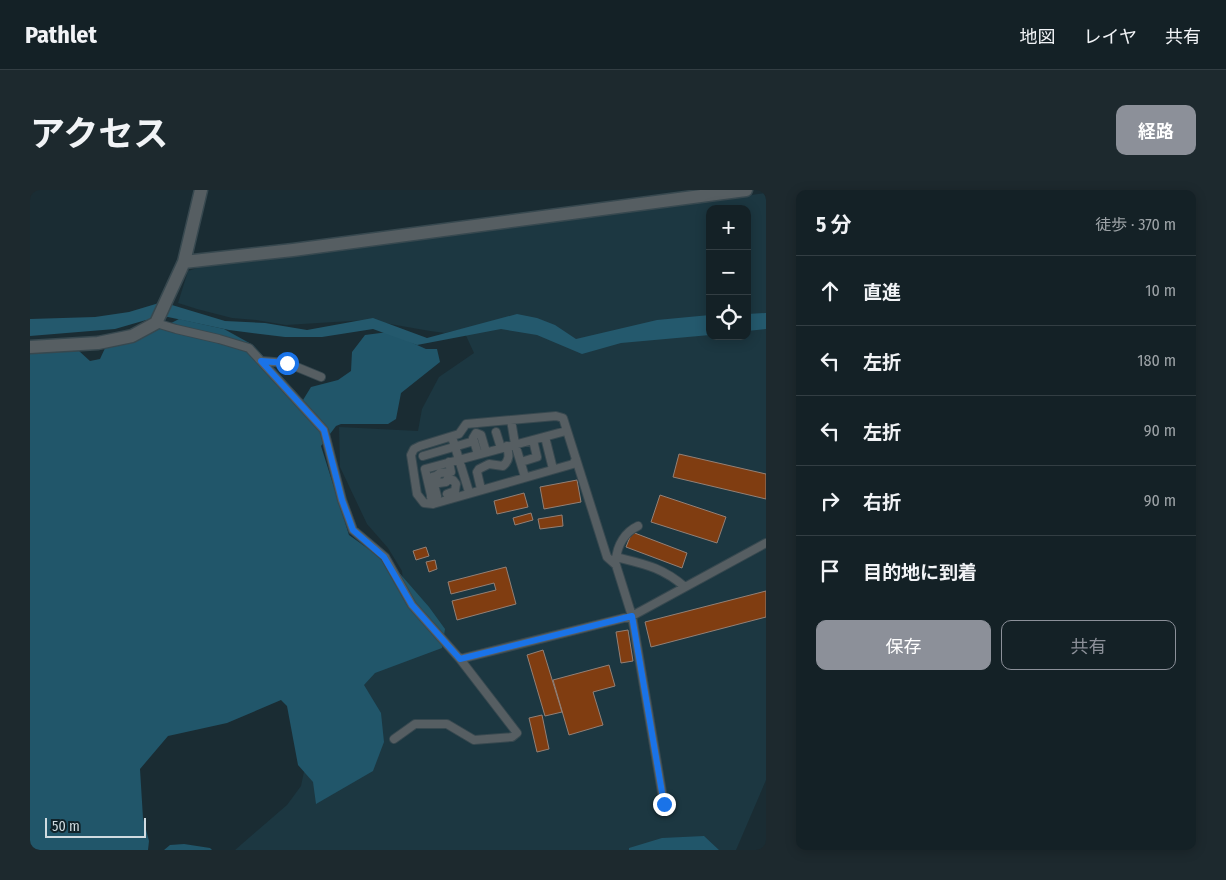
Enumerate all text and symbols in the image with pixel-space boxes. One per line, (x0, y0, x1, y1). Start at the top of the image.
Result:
text: Pathlet (25, 21, 97, 49)
text: 地図 (1020, 26, 1056, 48)
text: レイヤ (1084, 26, 1137, 48)
text: 共有 (1165, 26, 1201, 48)
button: 経路 (1116, 105, 1196, 155)
text: アクセス (30, 113, 168, 155)
map controls (706, 205, 751, 340)
button: + (706, 205, 751, 250)
text: 5 分 (816, 212, 852, 238)
text: 徒歩 · 370 m (1095, 215, 1176, 234)
button: − (706, 250, 751, 295)
icon: ahead (816, 277, 844, 305)
text: 直進 (863, 281, 901, 304)
text: 10 m (1145, 281, 1176, 300)
button: locate (706, 295, 751, 340)
icon: left (816, 347, 844, 375)
text: 左折 (863, 351, 901, 374)
text: 180 m (1137, 351, 1176, 370)
route start (276, 352, 299, 375)
icon: left (816, 417, 844, 445)
text: 左折 (863, 421, 901, 444)
text: 90 m (1144, 421, 1176, 440)
icon: right (816, 487, 844, 515)
text: 右折 (863, 491, 901, 514)
text: 90 m (1144, 491, 1176, 510)
icon: arrive (816, 557, 844, 585)
text: 目的地に到着 (863, 561, 977, 584)
button: 保存 (816, 620, 991, 670)
button: 共有 (1001, 620, 1176, 670)
route end (653, 793, 676, 816)
scale bar (45, 815, 146, 838)
text: 50 m (52, 818, 80, 835)

